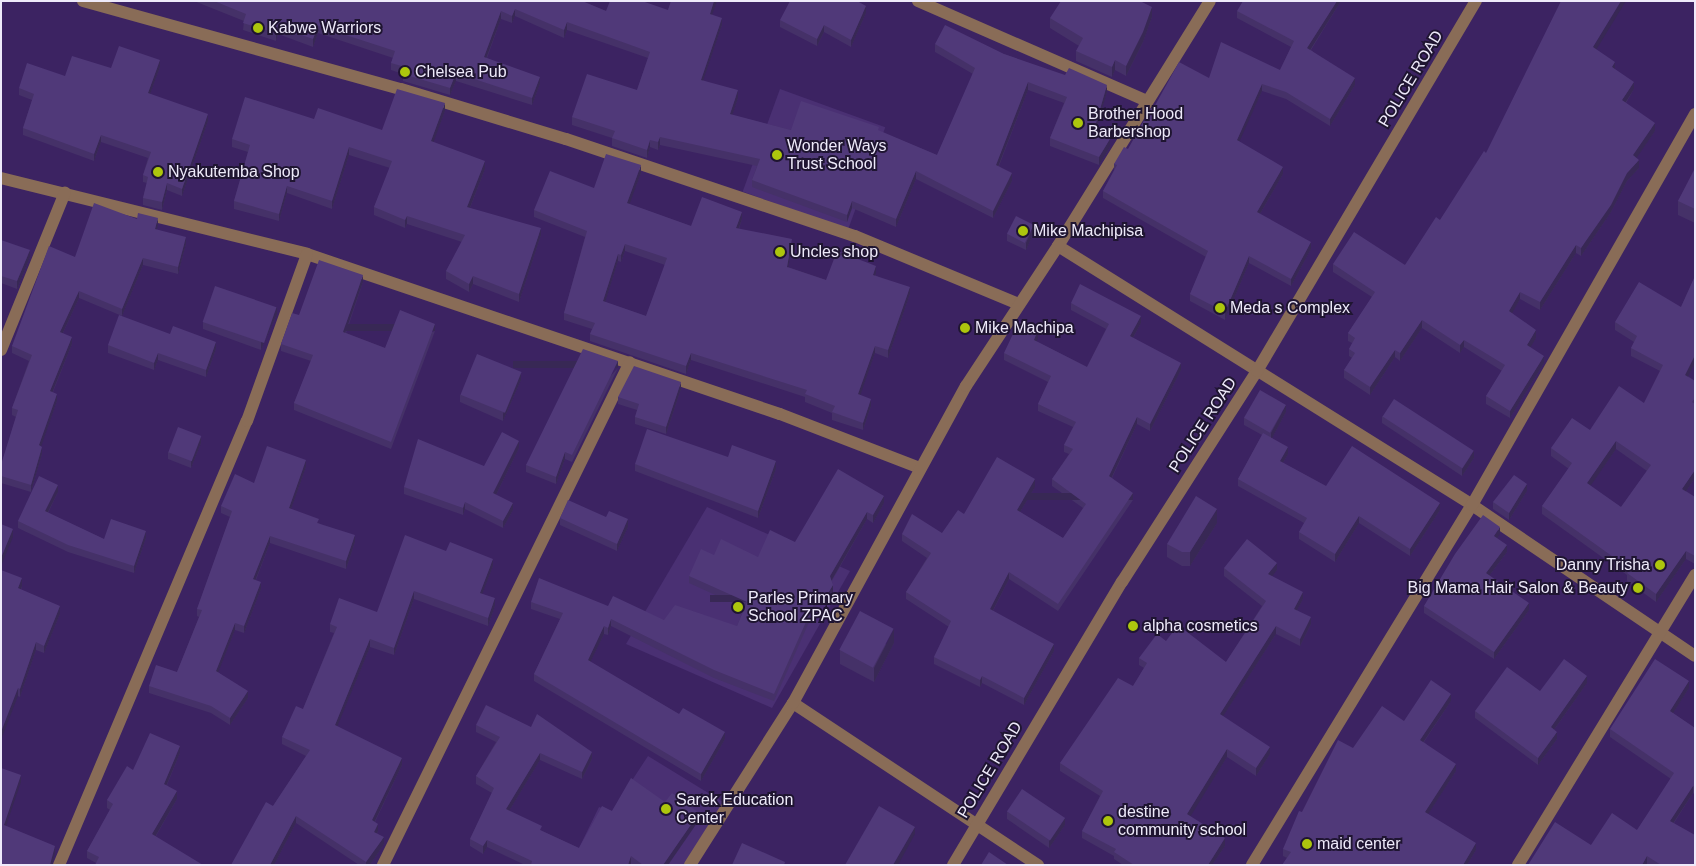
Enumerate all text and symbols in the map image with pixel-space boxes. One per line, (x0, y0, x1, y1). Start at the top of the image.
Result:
place label: Kabwe Warriors (268, 18, 381, 38)
marker: Kabwe Warriors (252, 22, 264, 34)
street label: POLICE ROAD (1375, 27, 1447, 131)
place label: Chelsea Pub (415, 62, 507, 82)
marker: Chelsea Pub (399, 66, 411, 78)
place label: Brother Hood Barbershop (1088, 104, 1183, 142)
marker: Brother Hood Barbershop (1072, 117, 1084, 129)
place label: Wonder Ways Trust School (787, 136, 887, 174)
marker: Wonder Ways Trust School (771, 149, 783, 161)
place label: Nyakutemba Shop (168, 162, 300, 182)
marker: Nyakutemba Shop (152, 166, 164, 178)
place label: Mike Machipisa (1033, 221, 1143, 241)
marker: Mike Machipisa (1017, 225, 1029, 237)
place label: Uncles shop (790, 242, 878, 262)
marker: Uncles shop (774, 246, 786, 258)
place label: Meda s Complex (1230, 298, 1350, 318)
marker: Meda s Complex (1214, 302, 1226, 314)
place label: Mike Machipa (975, 318, 1074, 338)
marker: Mike Machipa (959, 322, 971, 334)
street label: POLICE ROAD (1165, 374, 1241, 476)
place label: Danny Trisha (1555, 555, 1650, 575)
marker: Danny Trisha (1654, 559, 1666, 571)
place label: Big Mama Hair Salon & Beauty (1407, 578, 1628, 598)
marker: Big Mama Hair Salon & Beauty (1632, 582, 1644, 594)
place label: Parles Primary School ZPAC (748, 588, 853, 626)
marker: Parles Primary School ZPAC (732, 601, 744, 613)
place label: alpha cosmetics (1143, 616, 1258, 636)
marker: alpha cosmetics (1127, 620, 1139, 632)
street label: POLICE ROAD (954, 718, 1026, 822)
place label: Sarek Education Center (676, 790, 793, 828)
place label: destine community school (1118, 802, 1246, 840)
marker: Sarek Education Center (660, 803, 672, 815)
marker: destine community school (1102, 815, 1114, 827)
place label: maid center (1317, 834, 1401, 854)
marker: maid center (1301, 838, 1313, 850)

